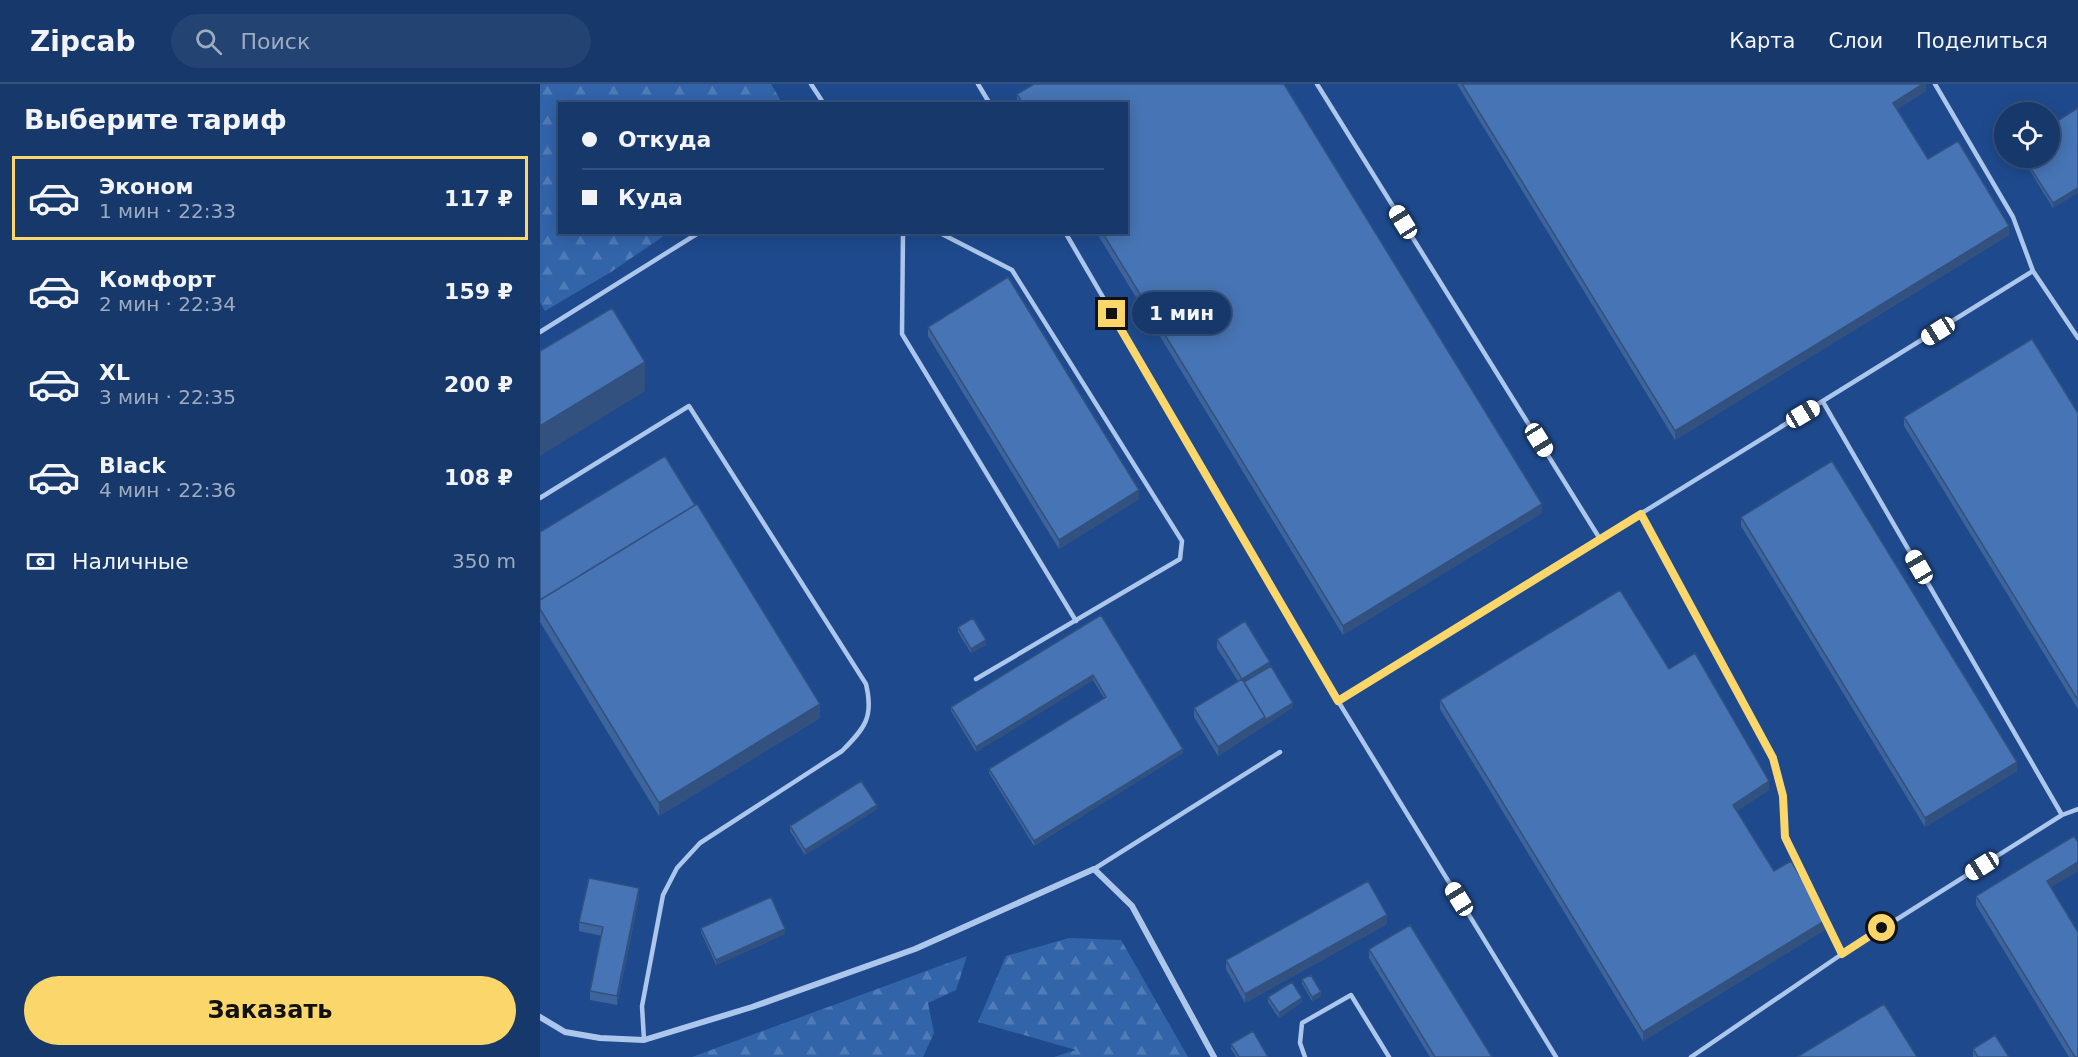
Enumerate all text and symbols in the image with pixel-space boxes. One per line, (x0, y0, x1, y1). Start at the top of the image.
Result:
search box (171, 14, 591, 68)
text: Zipcab (30, 25, 135, 58)
icon: search (192, 25, 225, 58)
text: Поиск (240, 29, 310, 54)
text: Карта (1729, 29, 1795, 53)
text: Слои (1828, 29, 1883, 53)
text: Поделиться (1916, 29, 2048, 53)
map controls (1994, 102, 2060, 168)
button: locate (1994, 102, 2060, 168)
text: Выберите тариф (24, 104, 287, 135)
text: Откуда (618, 127, 711, 152)
icon: car (27, 171, 81, 225)
text: Эконом (99, 174, 194, 199)
text: Куда (618, 185, 683, 210)
text: 117 ₽ (444, 186, 513, 211)
text: 1 мин · 22:33 (99, 199, 236, 223)
car (1386, 202, 1420, 242)
icon: car (27, 264, 81, 318)
text: Комфорт (99, 267, 216, 292)
text: 159 ₽ (444, 279, 513, 304)
text: 2 мин · 22:34 (99, 292, 236, 316)
callout: 1 мин (1133, 293, 1232, 335)
route end (1098, 300, 1125, 327)
text: 1 мин (1149, 301, 1214, 325)
car (1918, 314, 1958, 348)
icon: car (27, 357, 81, 411)
text: XL (99, 360, 130, 385)
text: 200 ₽ (444, 372, 513, 397)
text: 3 мин · 22:35 (99, 385, 236, 409)
car (1783, 397, 1823, 431)
car (1522, 420, 1556, 460)
icon: car (27, 450, 81, 504)
text: Black (99, 453, 166, 478)
text: 108 ₽ (444, 465, 513, 490)
text: 4 мин · 22:36 (99, 478, 236, 502)
icon: cash (24, 545, 57, 578)
car (1902, 547, 1936, 587)
text: Наличные (72, 549, 189, 574)
text: 350 m (452, 549, 516, 573)
car (1962, 849, 2002, 883)
car (1442, 879, 1476, 919)
route start (1868, 914, 1895, 941)
button: Заказать (24, 976, 516, 1045)

